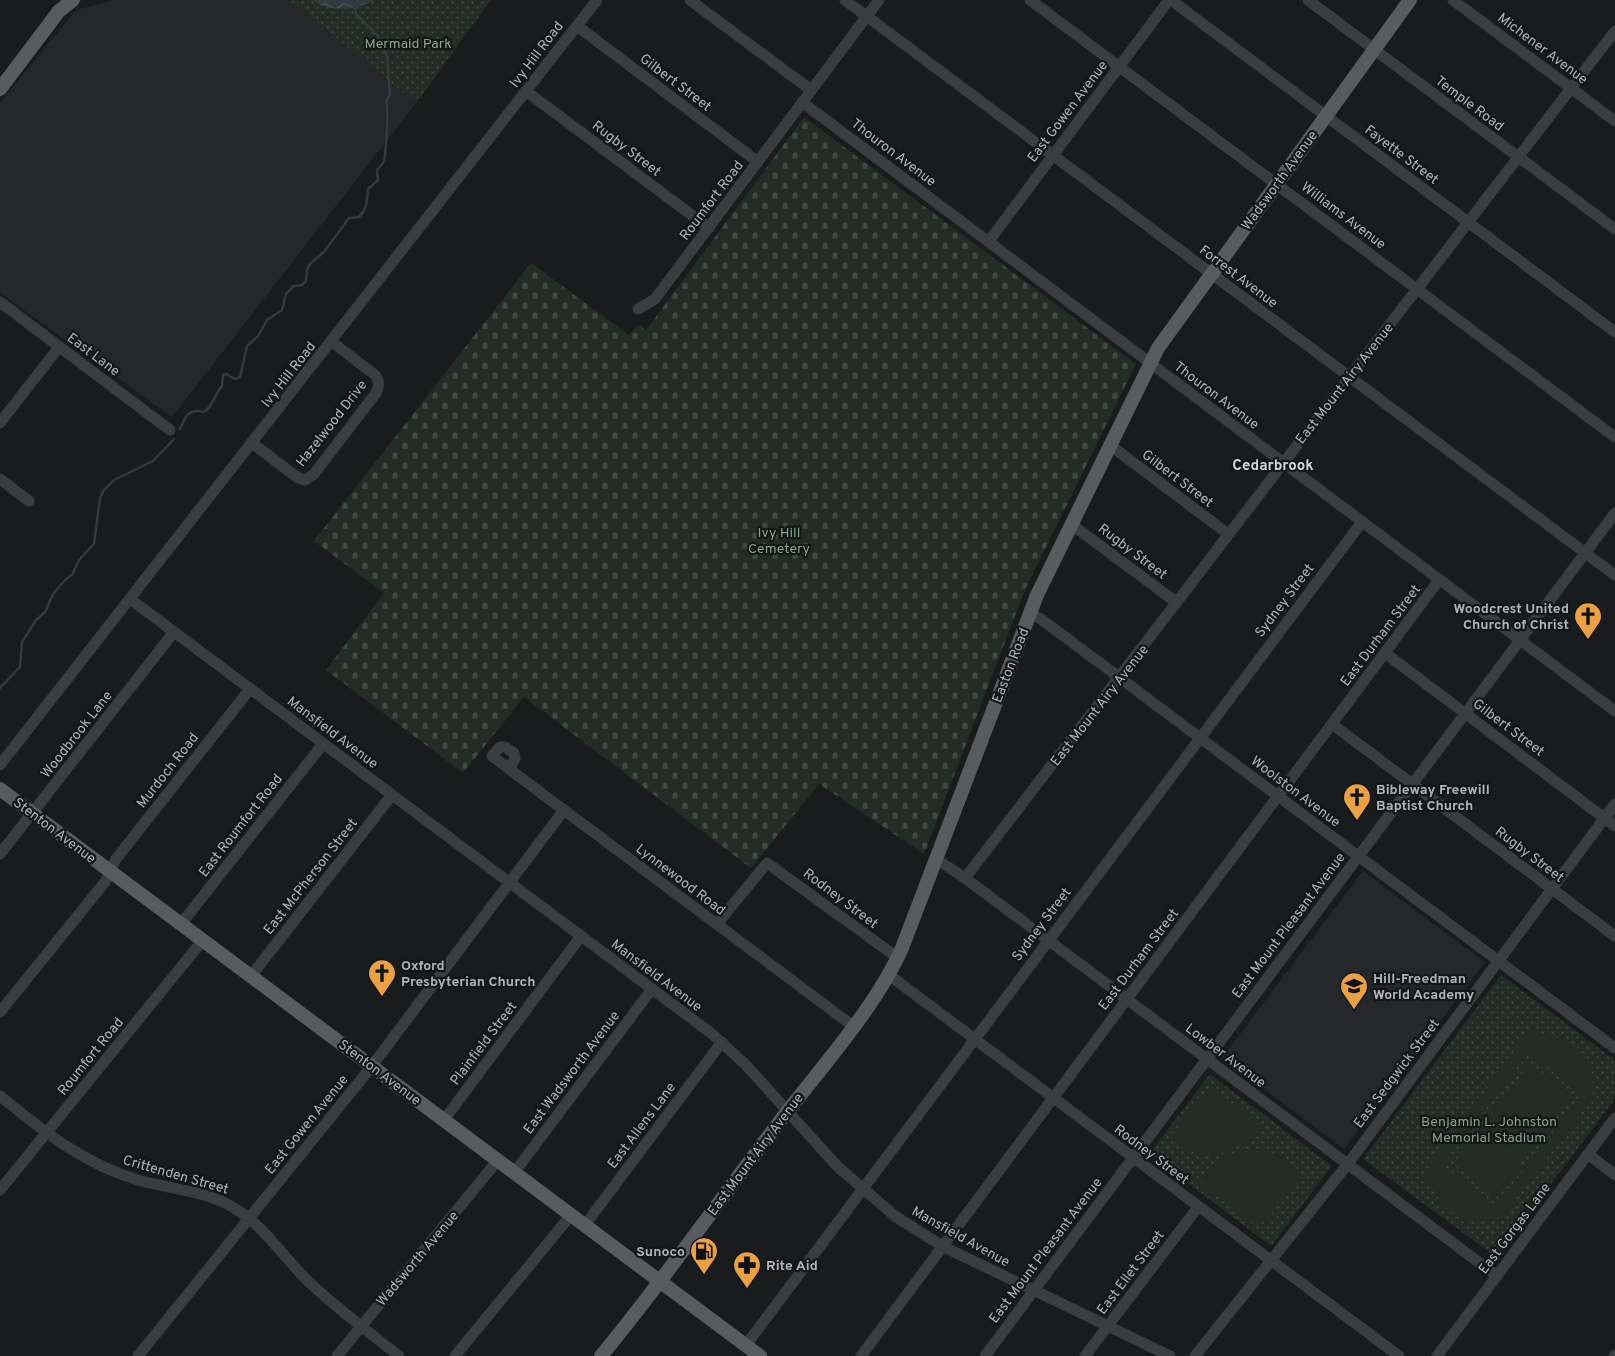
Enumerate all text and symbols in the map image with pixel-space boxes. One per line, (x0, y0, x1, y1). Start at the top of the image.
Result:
street label: Michener Avenue (1494, 10, 1590, 89)
street label: Ivy Hill Road (507, 18, 568, 91)
park label: Mermaid Park (364, 36, 452, 53)
street label: Gilbert Street (636, 51, 714, 116)
street label: East Gowen Avenue (1024, 58, 1112, 166)
street label: Temple Road (1431, 73, 1507, 135)
street label: Thouron Avenue (847, 116, 939, 191)
street label: Rugby Street (588, 118, 664, 181)
street label: Fayette Street (1361, 122, 1442, 189)
street label: Wadsworth Avenue (1238, 128, 1322, 234)
street label: Roumfort Road (677, 158, 748, 244)
street label: Williams Avenue (1297, 179, 1389, 254)
street label: Forrest Avenue (1196, 242, 1281, 312)
street label: East Mount Airy Avenue (1293, 320, 1398, 448)
street label: East Lane (63, 330, 123, 381)
street label: Ivy Hill Road (258, 339, 320, 411)
street label: Thouron Avenue (1170, 359, 1262, 434)
street label: Hazelwood Drive (293, 377, 371, 471)
street label: Gilbert Street (1138, 447, 1216, 512)
district label: Cedarbrook (1232, 457, 1314, 476)
street label: Rugby Street (1094, 521, 1170, 584)
park label: Ivy Hill Cemetery (748, 525, 810, 558)
street label: Sydney Street (1252, 561, 1318, 641)
street label: East Durham Street (1337, 582, 1425, 690)
place label: Woodcrest United Church of Christ (1454, 601, 1569, 634)
church icon: Woodcrest United Church of Christ (1573, 601, 1603, 640)
street label: Easton Road (989, 626, 1033, 705)
street label: East Mount Airy Avenue (1048, 642, 1153, 770)
street label: Woodbrook Lane (38, 688, 116, 782)
street label: Mansfield Avenue (283, 693, 381, 773)
street label: Gilbert Street (1469, 696, 1547, 761)
street label: Murdoch Road (134, 730, 203, 812)
street label: Woolston Avenue (1247, 753, 1343, 831)
street label: East Roumfort Road (196, 771, 287, 881)
church icon: Bibleway Freewill Baptist Church (1342, 782, 1372, 821)
place label: Bibleway Freewill Baptist Church (1376, 782, 1490, 815)
street label: Stenton Avenue (9, 795, 99, 868)
street label: East McPherson Street (261, 815, 362, 938)
street label: Rugby Street (1491, 824, 1567, 887)
street label: Lynnewood Road (632, 841, 728, 919)
street label: East Mount Pleasant Avenue (1229, 850, 1349, 1002)
street label: Rodney Street (799, 865, 881, 933)
street label: Sydney Street (1009, 885, 1075, 965)
street label: East Durham Street (1095, 906, 1183, 1014)
street label: Mansfield Avenue (607, 936, 705, 1016)
church icon: Oxford Presbyterian Church (367, 958, 397, 997)
place label: Oxford Presbyterian Church (401, 958, 536, 991)
school or university icon: Hill-Freedman World Academy (1339, 971, 1369, 1010)
place label: Hill-Freedman World Academy (1373, 971, 1474, 1004)
street label: Plainfield Street (447, 999, 521, 1089)
street label: East Wadsworth Avenue (520, 1008, 624, 1138)
street label: Roumfort Road (55, 1015, 128, 1099)
street label: East Sedgwick Street (1351, 1016, 1444, 1132)
street label: Lowber Avenue (1182, 1020, 1269, 1092)
street label: Stenton Avenue (334, 1037, 424, 1110)
street label: East Gowen Avenue (262, 1072, 352, 1178)
street label: East Allens Lane (604, 1080, 680, 1172)
street label: East Mount Airy Avenue (705, 1090, 808, 1220)
park label: Benjamin L. Johnston Memorial Stadium (1421, 1114, 1557, 1147)
street label: Rodney Street (1110, 1121, 1192, 1189)
street label: Crittenden Street (121, 1152, 230, 1199)
street label: East Mount Pleasant Avenue (986, 1175, 1106, 1327)
street label: East Gorgas Lane (1476, 1180, 1555, 1278)
street label: Mansfield Avenue (908, 1203, 1012, 1271)
street label: Wadsworth Avenue (373, 1208, 463, 1310)
street label: East Ellet Street (1094, 1227, 1168, 1318)
fuel station icon: Sunoco (689, 1236, 719, 1275)
place label: Sunoco (636, 1244, 685, 1261)
pharmacy icon: Rite Aid (732, 1250, 762, 1289)
place label: Rite Aid (766, 1258, 818, 1275)

